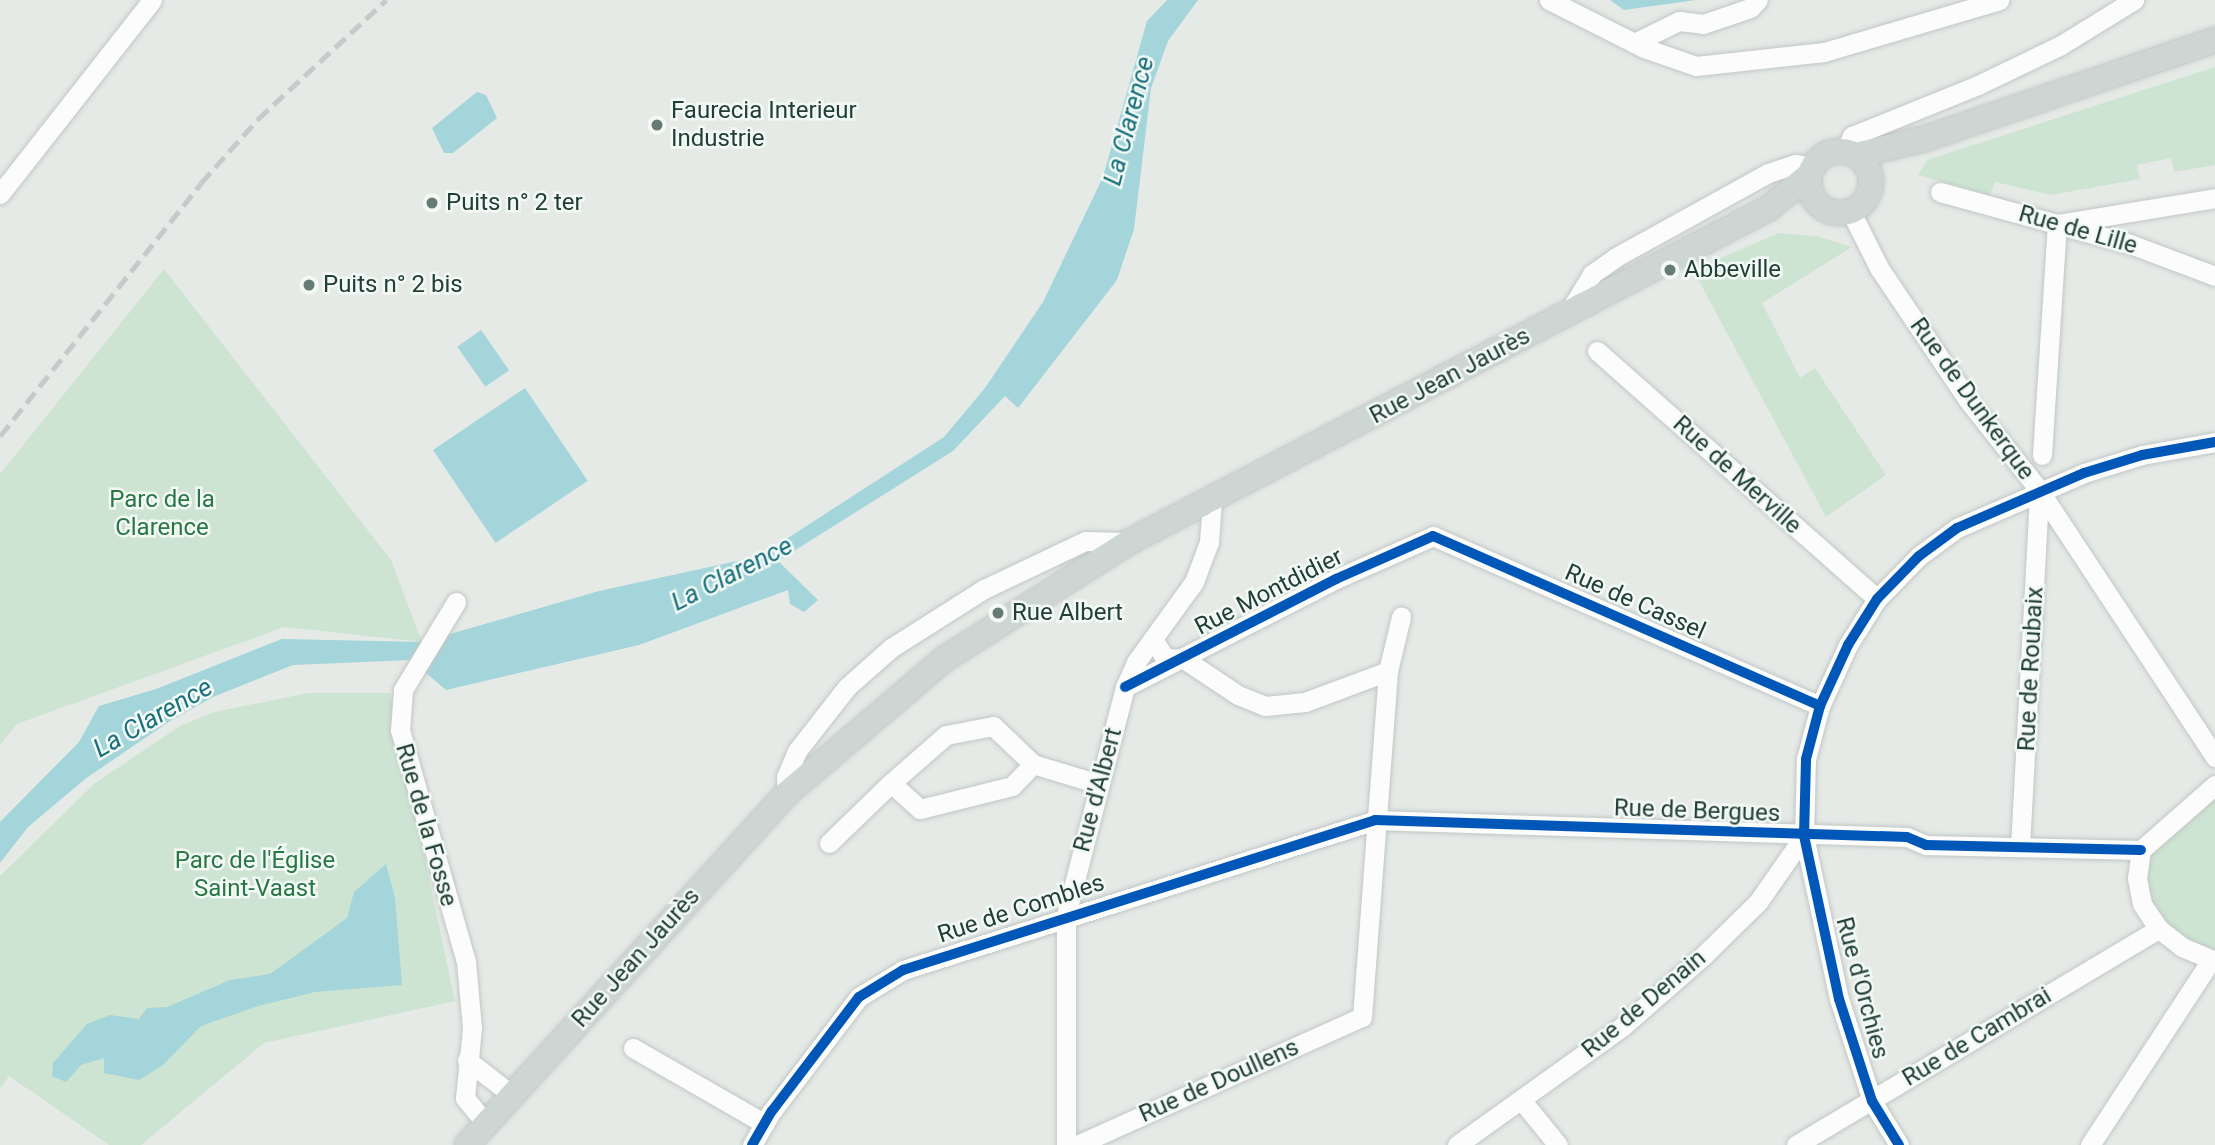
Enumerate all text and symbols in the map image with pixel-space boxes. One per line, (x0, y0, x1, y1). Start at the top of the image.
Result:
water label: La Clarence (1097, 53, 1161, 189)
place label: Faurecia Interieur Industrie (671, 97, 857, 153)
marker: Faurecia Interieur Industrie (649, 117, 665, 133)
place label: Puits n° 2 ter (446, 189, 583, 217)
marker: Puits n° 2 ter (424, 195, 440, 211)
street label: Rue de Lille (2015, 199, 2141, 261)
place label: Abbeville (1684, 256, 1781, 284)
marker: Abbeville (1662, 262, 1678, 278)
place label: Puits n° 2 bis (323, 271, 463, 299)
marker: Puits n° 2 bis (301, 277, 317, 293)
street label: Rue de Dunkerque (1904, 312, 2040, 486)
street label: Rue Jean Jaurès (1365, 322, 1535, 430)
street label: Rue de Merville (1667, 410, 1807, 540)
park label: Parc de la Clarence (109, 486, 215, 542)
water label: La Clarence (666, 530, 798, 618)
street label: Rue Montdidier (1190, 542, 1348, 642)
street label: Rue de Cassel (1560, 558, 1710, 646)
street label: Rue de Roubaix (2012, 586, 2050, 752)
place label: Rue Albert (1012, 599, 1123, 627)
marker: Rue Albert (990, 605, 1006, 621)
water label: La Clarence (88, 671, 218, 765)
street label: Rue d'Albert (1068, 725, 1128, 855)
street label: Rue de la Fosse (389, 740, 463, 910)
street label: Rue de Bergues (1613, 794, 1781, 828)
park label: Parc de l'Église Saint-Vaast (175, 847, 335, 903)
street label: Rue de Combles (934, 868, 1108, 950)
street label: Rue Jean Jaurès (566, 882, 706, 1034)
street label: Rue d'Orchies (1829, 914, 1895, 1062)
street label: Rue de Denain (1576, 944, 1712, 1064)
street label: Rue de Cambrai (1897, 981, 2057, 1093)
street label: Rue de Doullens (1135, 1033, 1303, 1129)

